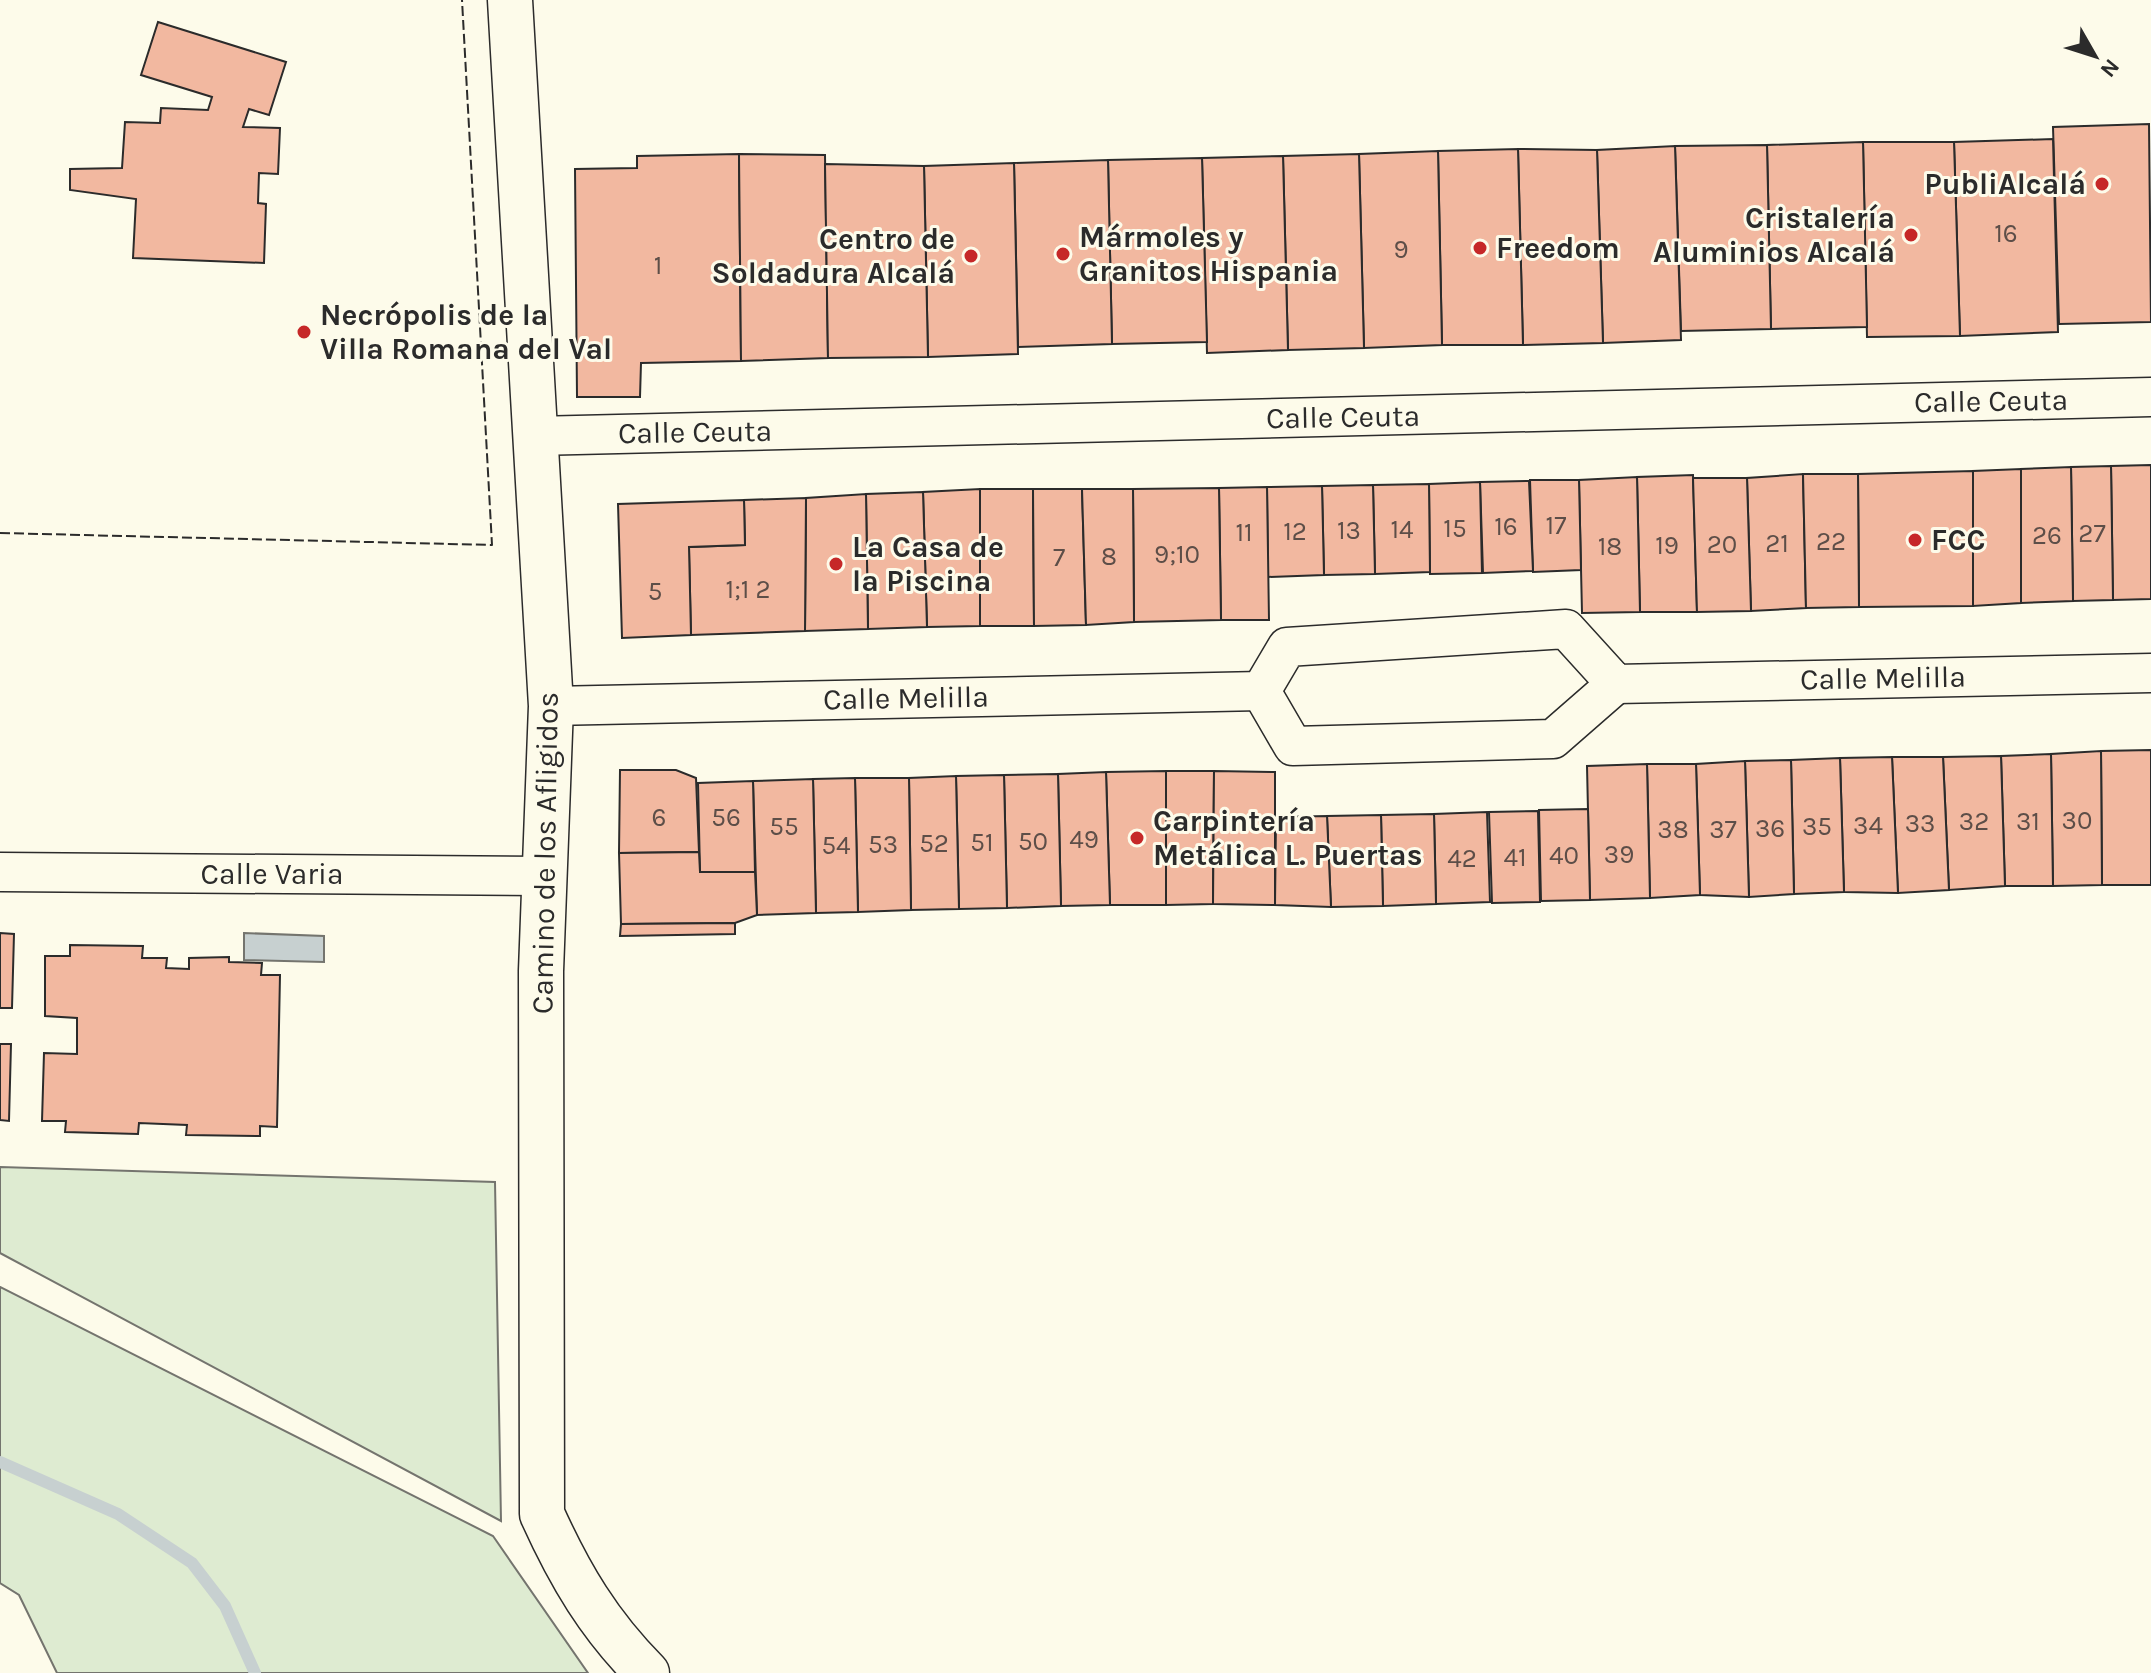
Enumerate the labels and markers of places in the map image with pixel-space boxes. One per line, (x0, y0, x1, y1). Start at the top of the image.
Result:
place label: PubliAlcalá (1924, 166, 2086, 202)
marker: PubliAlcalá (2093, 175, 2111, 193)
place label: Cristalería Aluminios Alcalá (1653, 200, 1895, 270)
place label: Mármoles y Granitos Hispania (1079, 219, 1338, 289)
place label: Centro de Soldadura Alcalá (712, 221, 955, 291)
marker: Cristalería Aluminios Alcalá (1902, 226, 1920, 244)
place label: Freedom (1496, 230, 1620, 266)
marker: Freedom (1471, 239, 1489, 257)
marker: Mármoles y Granitos Hispania (1054, 245, 1072, 263)
marker: Centro de Soldadura Alcalá (962, 247, 980, 265)
place label: Necrópolis de la Villa Romana del Val (320, 297, 612, 367)
marker: Necrópolis de la Villa Romana del Val (295, 323, 313, 341)
place label: FCC (1931, 522, 1985, 558)
place label: La Casa de la Piscina (852, 529, 1004, 599)
marker: FCC (1906, 531, 1924, 549)
marker: La Casa de la Piscina (827, 555, 845, 573)
place label: Carpintería Metálica L. Puertas (1153, 803, 1423, 873)
marker: Carpintería Metálica L. Puertas (1128, 829, 1146, 847)

